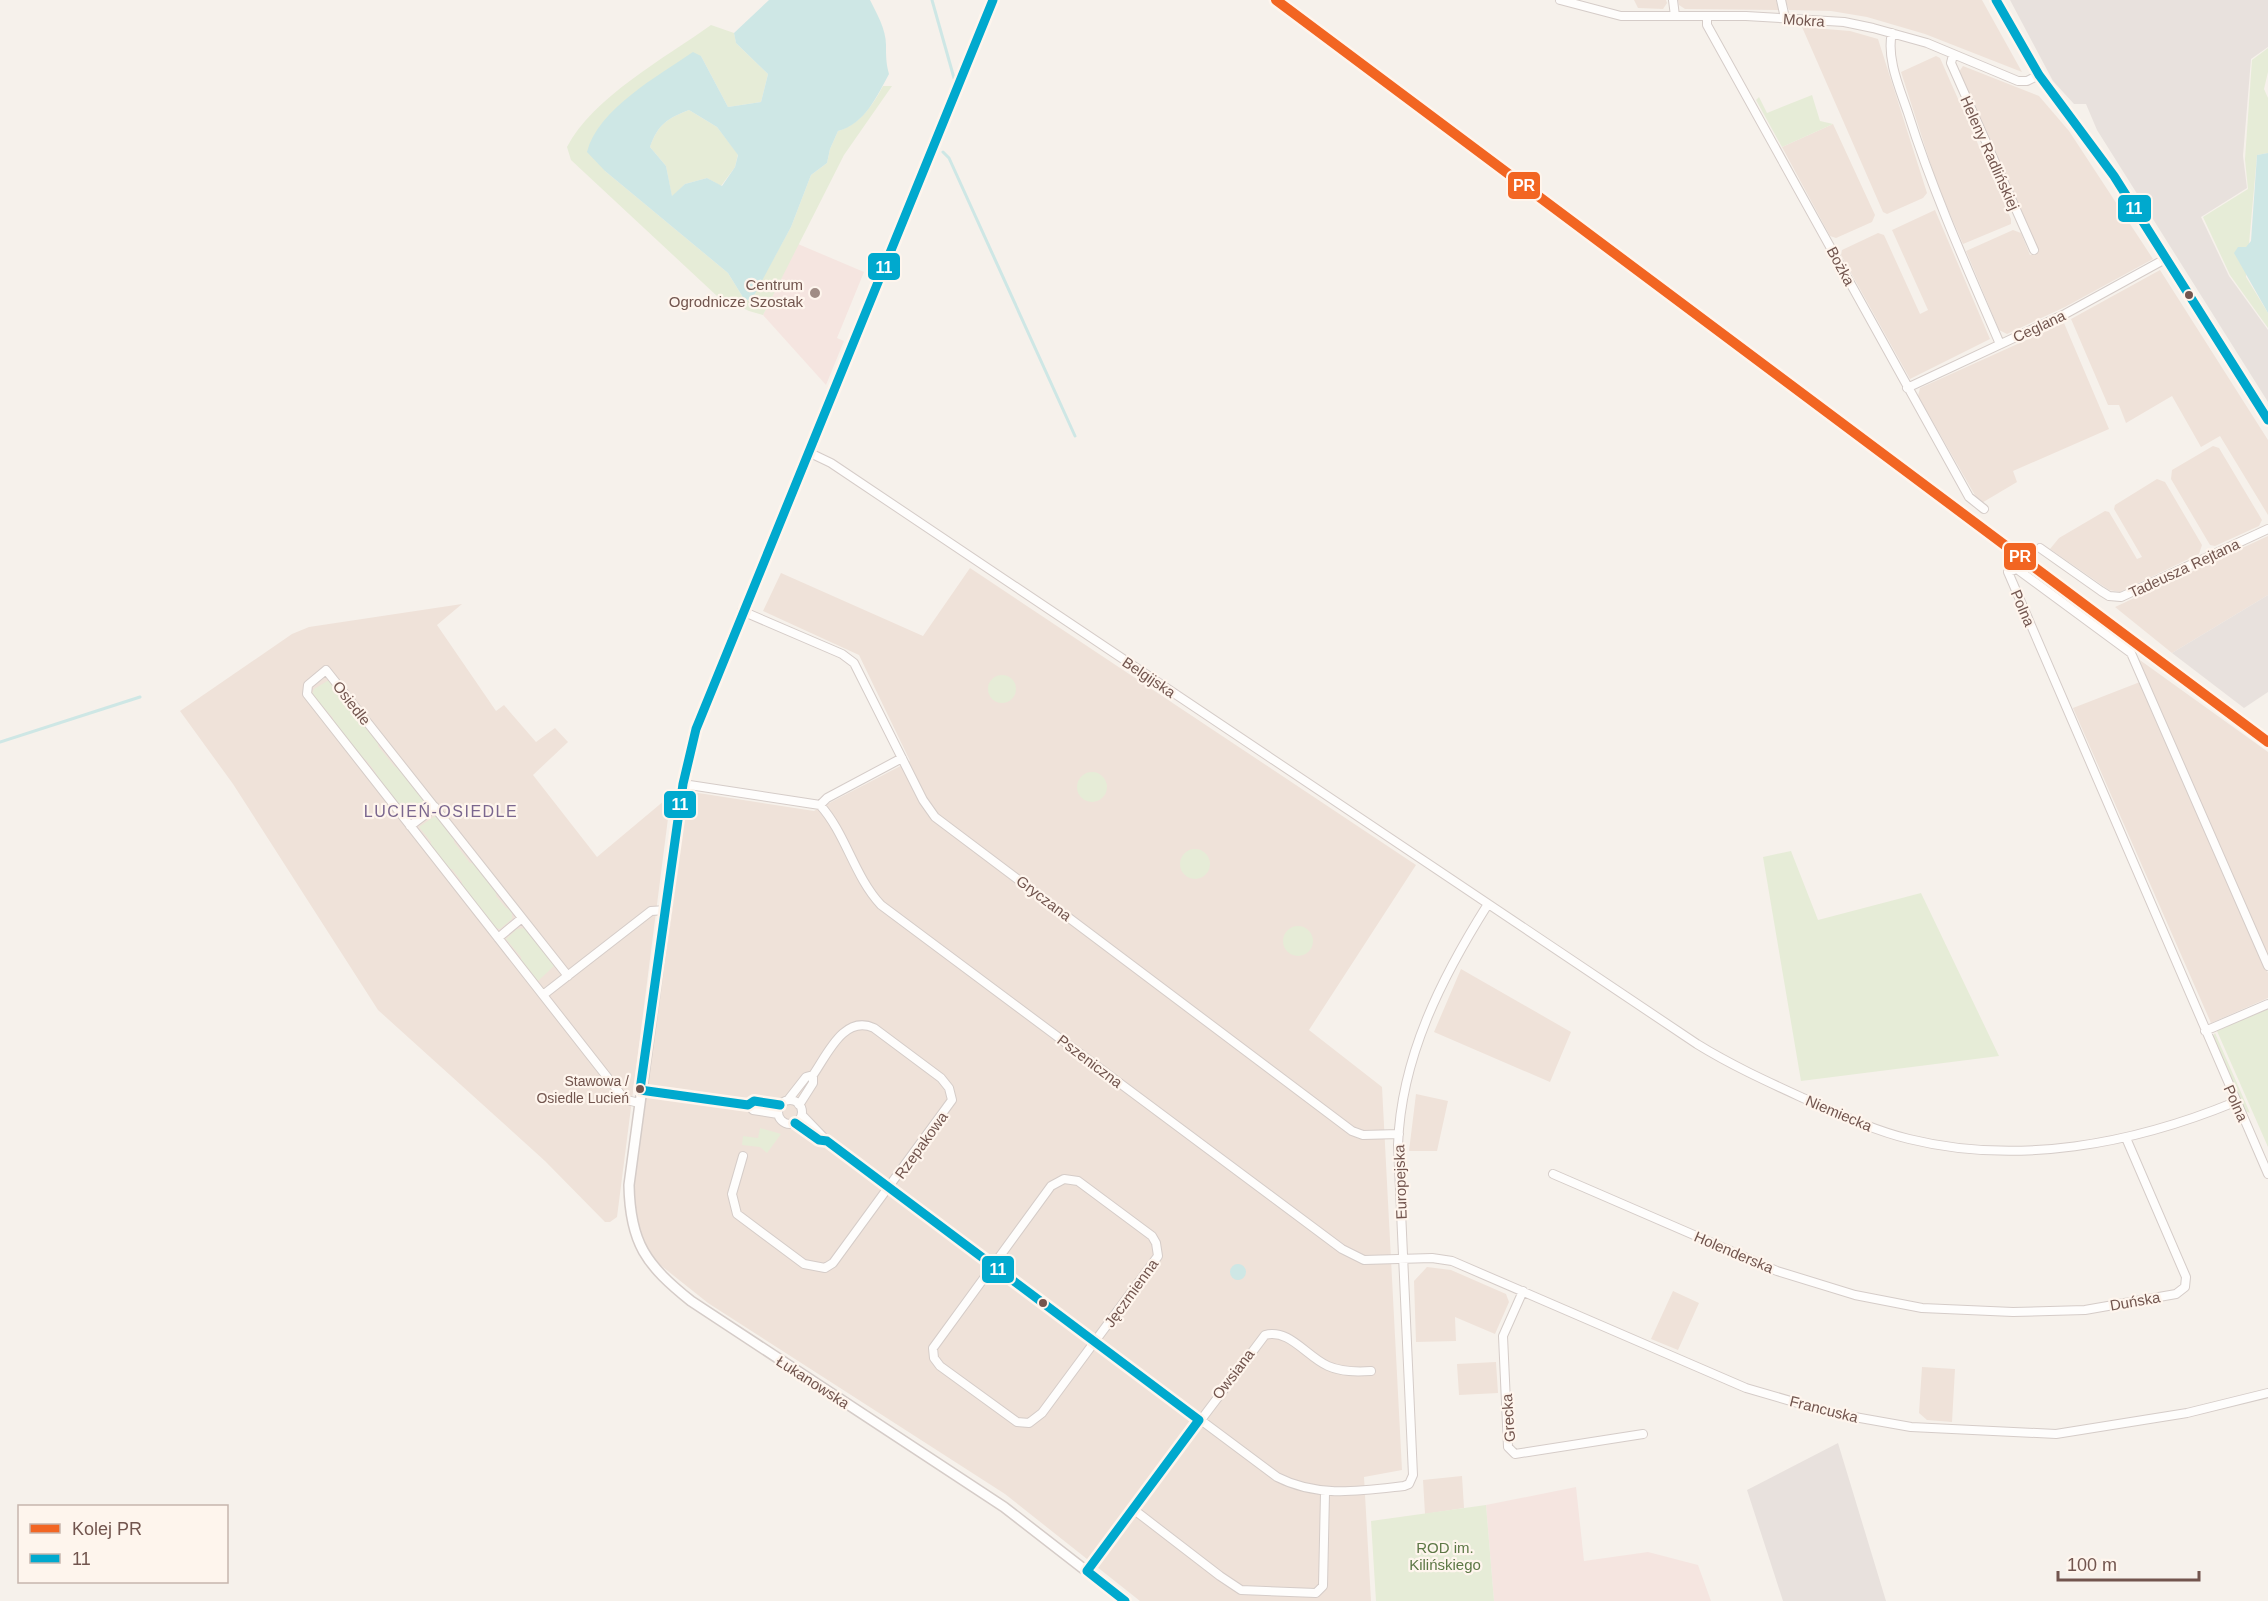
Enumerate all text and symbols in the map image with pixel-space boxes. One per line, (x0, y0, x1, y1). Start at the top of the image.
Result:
street label: Mokra (1783, 10, 1826, 30)
street label: Heleny Radlińskiej (1957, 93, 2023, 213)
line badge: PR (1507, 171, 1541, 200)
text: PR (1513, 177, 1536, 194)
line badge: 11 (2117, 194, 2152, 223)
text: 11 (2126, 200, 2143, 217)
street label: Bożka (1824, 244, 1859, 289)
line badge: 11 (867, 252, 901, 281)
text: 11 (876, 259, 893, 276)
place label: Centrum Ogrodnicze Szostak (669, 276, 803, 310)
marker: Centrum Ogrodnicze Szostak (808, 286, 822, 300)
unlabelled marker (2183, 289, 2195, 301)
street label: Ceglana (2010, 306, 2069, 346)
street label: Tadeusza Rejtana (2126, 535, 2243, 601)
line badge: PR (2003, 542, 2037, 571)
text: PR (2009, 548, 2032, 565)
street label: Polna (2008, 587, 2039, 630)
street label: Belgijska (1119, 653, 1179, 701)
street label: Osiedle (330, 678, 374, 728)
line badge: 11 (663, 790, 697, 819)
text: 11 (672, 796, 689, 813)
district label: LUCIEŃ-OSIEDLE (364, 802, 518, 820)
street label: Gryczana (1013, 872, 1075, 924)
street label: Pszeniczna (1054, 1031, 1126, 1091)
place label: Stawowa / Osiedle Lucień (536, 1073, 629, 1106)
street label: Polna (2220, 1082, 2252, 1125)
marker: Stawowa / Osiedle Lucień (634, 1083, 646, 1095)
street label: Niemiecka (1803, 1091, 1875, 1135)
street label: Rzepakowa (891, 1108, 951, 1182)
street label: Europejska (1390, 1144, 1410, 1220)
street label: Holenderska (1692, 1228, 1777, 1277)
line badge: 11 (981, 1255, 1015, 1284)
street label: Jęczmienna (1101, 1255, 1162, 1330)
text: 11 (990, 1261, 1007, 1278)
street label: Duńska (2108, 1288, 2162, 1314)
unlabelled marker (1037, 1297, 1049, 1309)
street label: Owsiana (1209, 1345, 1258, 1402)
street label: Łukanowska (773, 1352, 853, 1412)
street label: Francuska (1788, 1392, 1861, 1426)
street label: Grecka (1498, 1393, 1518, 1443)
legend (18, 1505, 228, 1583)
text: Kolej PR (72, 1519, 142, 1539)
park label: ROD im. Kilińskiego (1409, 1539, 1481, 1573)
scale bar (2058, 1544, 2199, 1582)
text: 11 (72, 1549, 91, 1569)
text: 100 m (2067, 1555, 2117, 1575)

